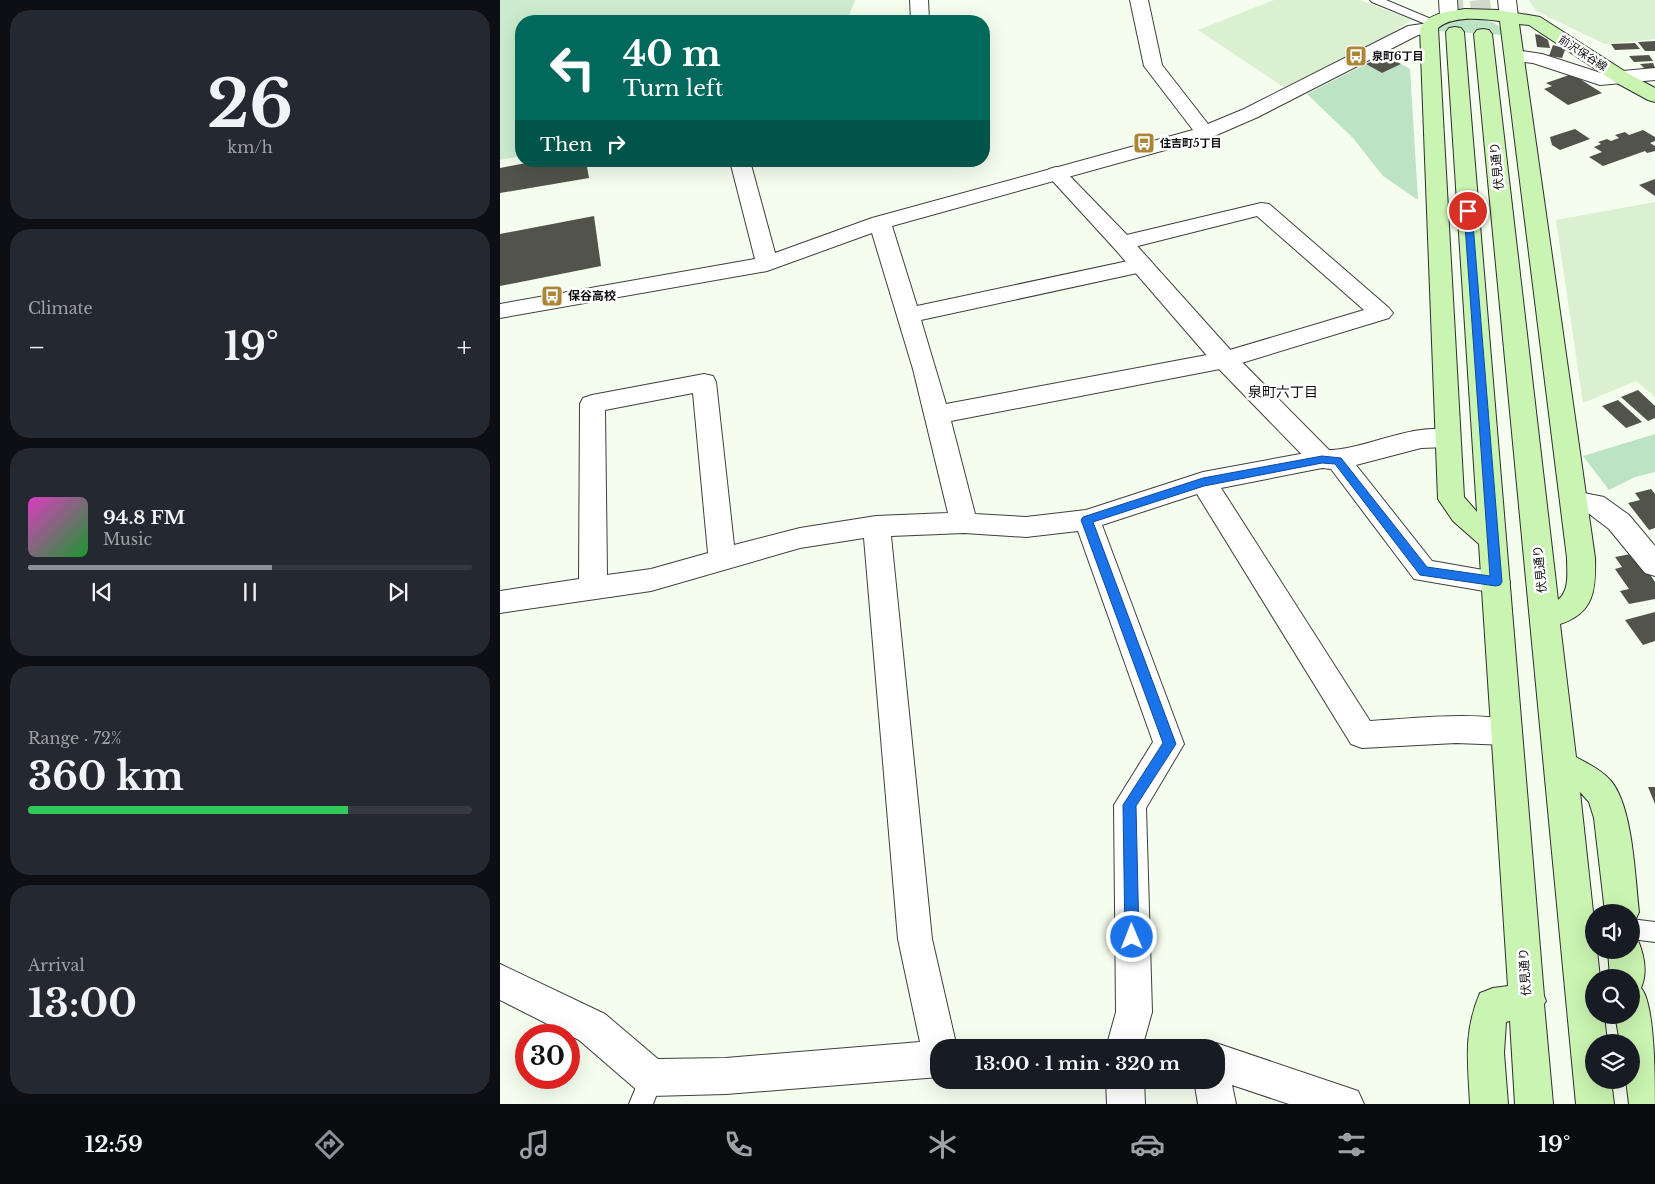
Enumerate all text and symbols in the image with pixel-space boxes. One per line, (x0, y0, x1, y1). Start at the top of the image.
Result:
text: 40 m (623, 32, 721, 75)
street label: 前沢保谷線 (1556, 32, 1610, 74)
icon: left (540, 35, 605, 100)
bus stop icon: 泉町6丁目 (1344, 44, 1368, 68)
place label: 泉町6丁目 (1372, 49, 1423, 63)
text: 26 (207, 64, 293, 145)
text: Turn left (623, 75, 723, 102)
icon: right (602, 130, 630, 158)
bus stop icon: 住吉町5丁目 (1132, 131, 1156, 155)
text: Then (540, 133, 592, 156)
place label: 住吉町5丁目 (1160, 136, 1222, 150)
text: km/h (227, 137, 273, 157)
street label: 伏見通り (1487, 141, 1506, 191)
pin (1447, 190, 1489, 232)
icon: arrive (1454, 197, 1482, 225)
bus stop icon: 保谷高校 (540, 284, 564, 308)
place label: 保谷高校 (568, 288, 616, 303)
text: Climate (28, 298, 93, 318)
text: 19° (224, 323, 279, 370)
text: − (28, 330, 46, 365)
text: + (457, 330, 472, 365)
district label: 泉町六丁目 (1248, 383, 1318, 401)
text: 94.8 FM (103, 506, 185, 529)
text: Music (103, 529, 152, 549)
street label: 伏見通り (1530, 544, 1549, 594)
icon: previous (88, 578, 116, 606)
icon: pause (236, 578, 264, 606)
icon: next (384, 578, 412, 606)
text: Range · 72% (28, 728, 122, 748)
text: 360 km (28, 753, 184, 800)
map controls (1585, 904, 1640, 1089)
button: sound (1585, 904, 1640, 959)
position arrow (1105, 910, 1157, 962)
street label: 伏見通り (1515, 948, 1534, 997)
text: Arrival (28, 955, 85, 975)
button: search (1585, 969, 1640, 1024)
text: 13:00 (28, 980, 137, 1027)
speed limit sign: 30 (515, 1024, 580, 1089)
button: layers (1585, 1034, 1640, 1089)
text: 13:00 · 1 min · 320 m (975, 1052, 1180, 1075)
icon: directions (312, 1127, 347, 1162)
icon: music (517, 1127, 552, 1162)
icon: phone (721, 1127, 756, 1162)
icon: climate (925, 1127, 960, 1162)
icon: car (1130, 1127, 1165, 1162)
icon: filters (1334, 1127, 1369, 1162)
text: 12:59 (85, 1131, 143, 1158)
text: 19° (1539, 1131, 1570, 1158)

